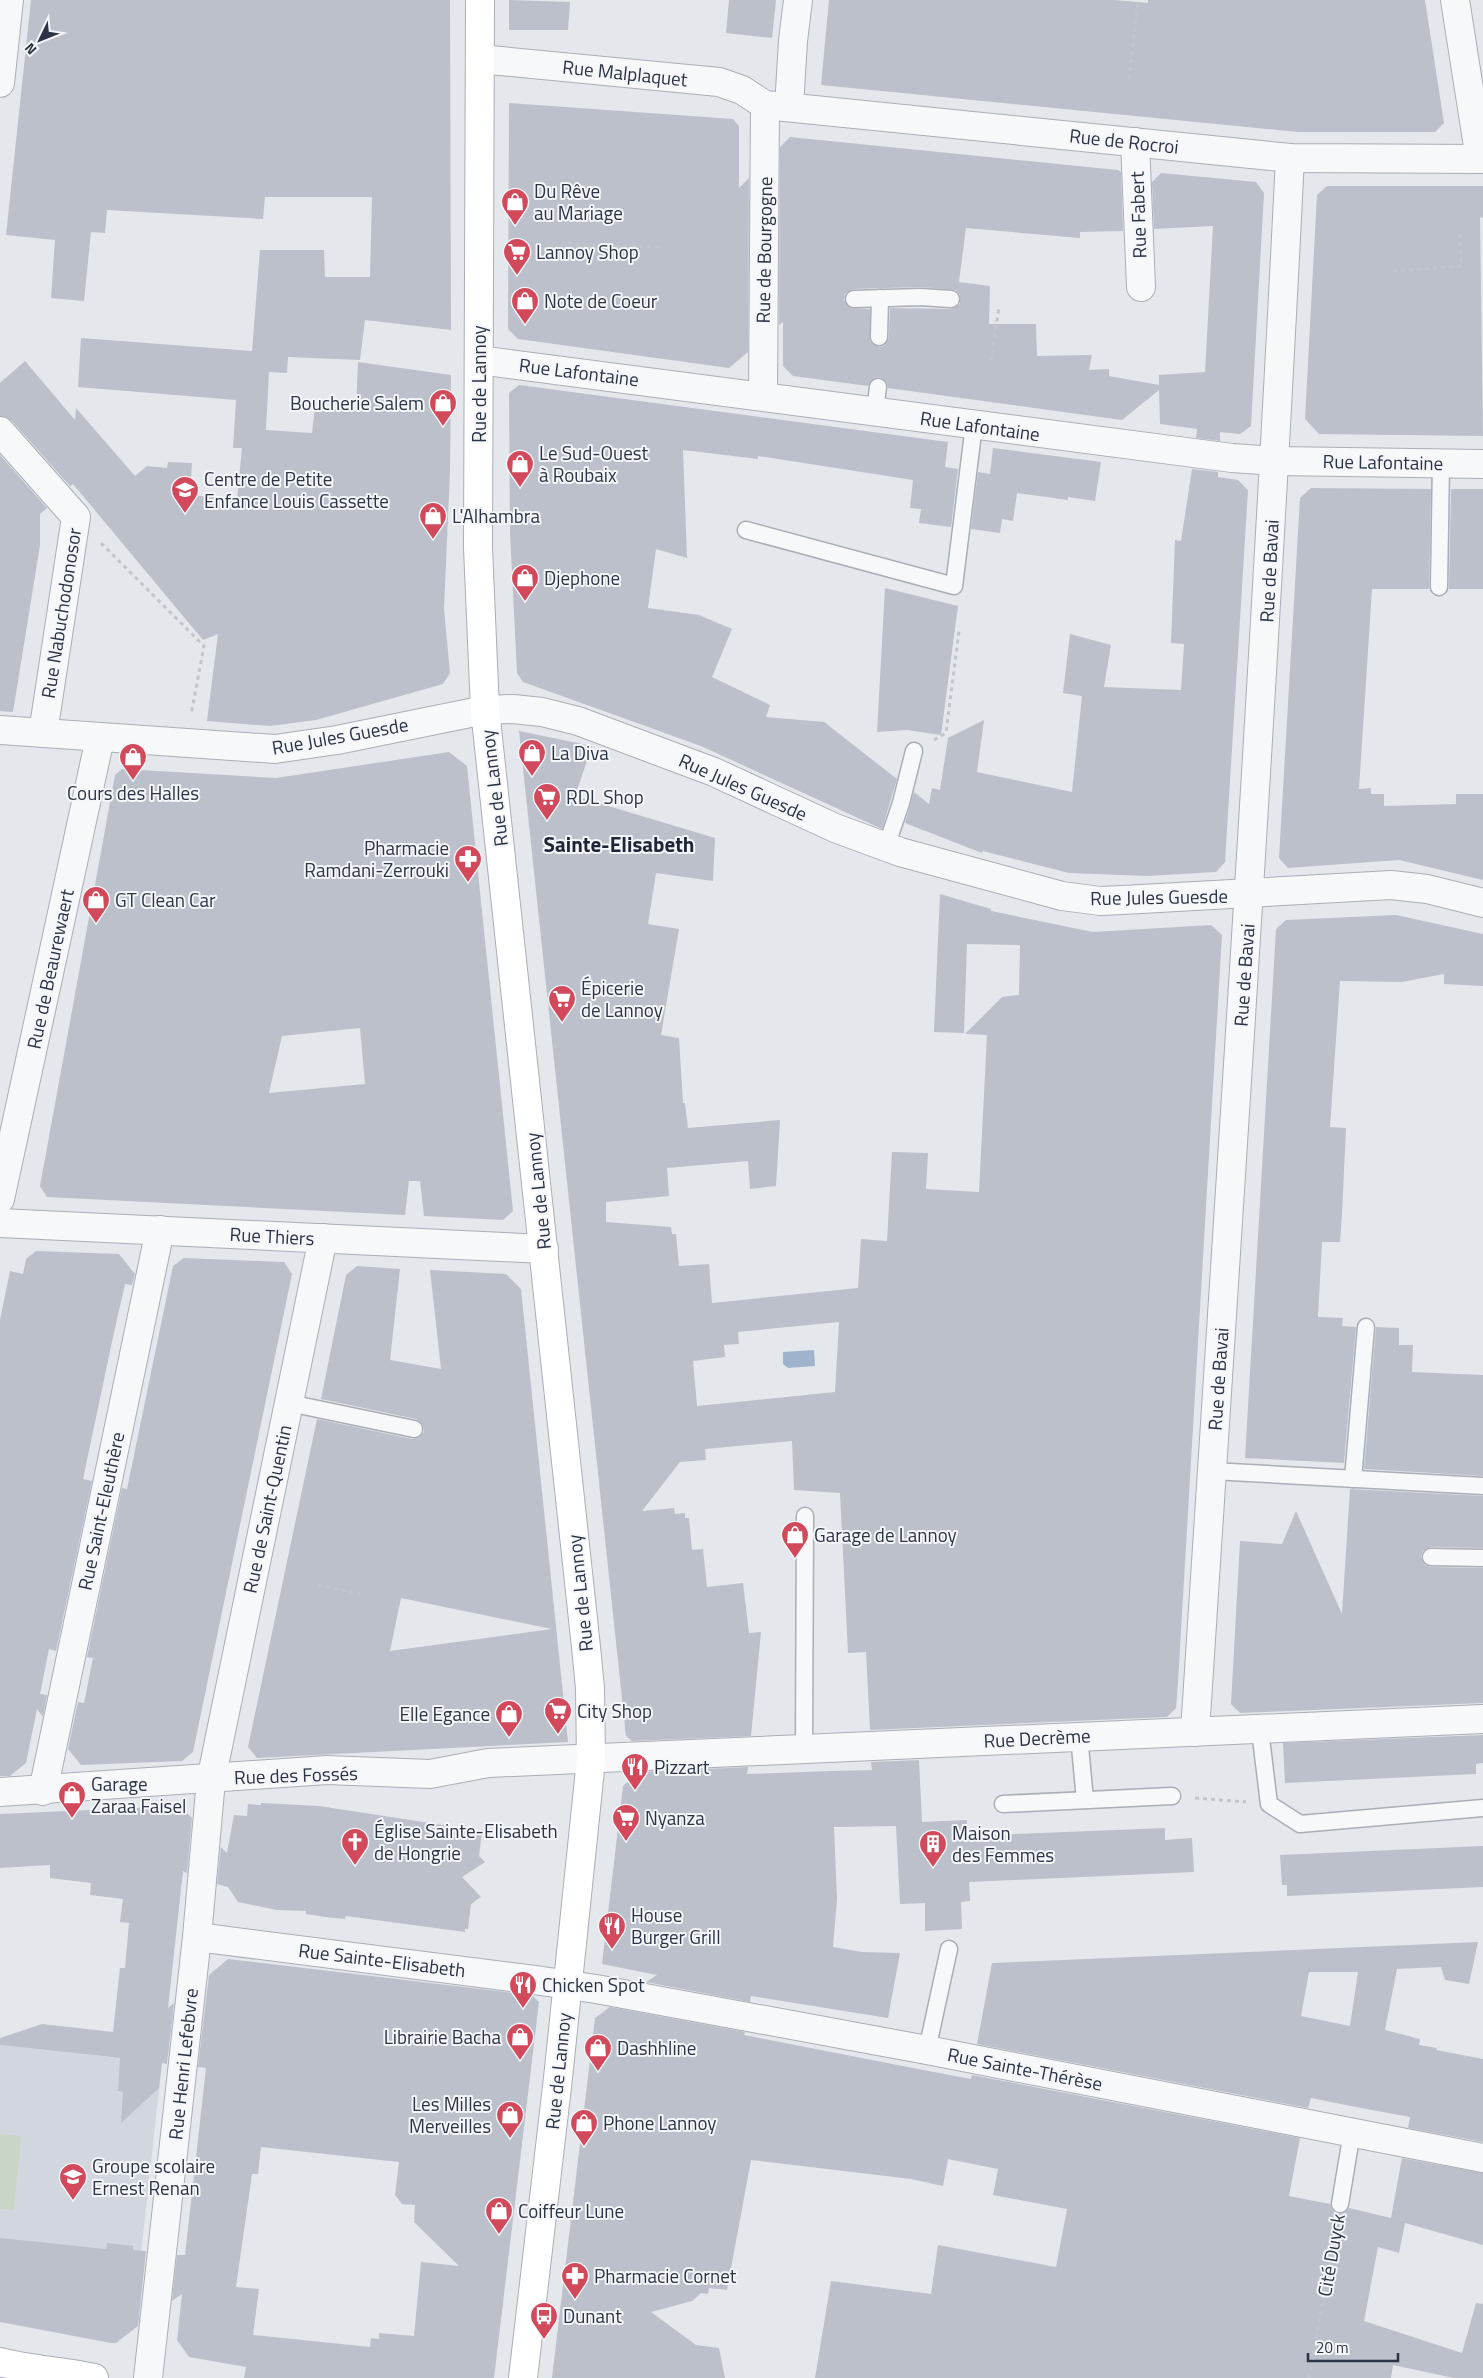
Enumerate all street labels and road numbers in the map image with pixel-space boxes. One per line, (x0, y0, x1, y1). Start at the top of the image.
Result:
street label: Rue Malplaquet (561, 52, 689, 94)
street label: Rue de Rocroi (1068, 120, 1180, 161)
street label: Rue Fabert (1121, 171, 1154, 259)
street label: Rue de Bourgogne (748, 176, 779, 324)
street label: Rue de Lannoy (464, 325, 493, 443)
street label: Rue Lafontaine (517, 350, 641, 393)
street label: Rue Lafontaine (918, 403, 1042, 448)
street label: Rue Lafontaine (1322, 446, 1444, 477)
street label: Rue de Bavai (1251, 519, 1286, 623)
street label: Rue Nabuchodonosor (33, 525, 88, 700)
street label: Rue Jules Guesde (269, 709, 410, 762)
street label: Rue de Lannoy (472, 728, 515, 848)
street label: Rue Jules Guesde (674, 745, 812, 828)
street label: Rue Jules Guesde (1090, 881, 1228, 912)
street label: Rue de Beaurewaert (18, 886, 81, 1052)
street label: Rue de Bavai (1225, 923, 1262, 1027)
street label: Rue de Lannoy (517, 1131, 558, 1251)
street label: Rue Thiers (229, 1219, 315, 1252)
street label: Rue de Bavai (1199, 1327, 1236, 1431)
street label: Rue de Saint-Quentin (235, 1422, 299, 1596)
street label: Rue Saint-Eleuthère (70, 1429, 131, 1593)
street label: Rue de Lannoy (559, 1533, 600, 1653)
street label: Rue Decrème (983, 1720, 1091, 1755)
street label: Rue des Fossés (234, 1758, 359, 1791)
street label: Rue Sainte-Elisabeth (297, 1935, 467, 1984)
street label: Rue Henri Lefebvre (160, 1987, 205, 2141)
street label: Rue de Lannoy (537, 2011, 578, 2131)
street label: Rue Sainte-Thérèse (945, 2039, 1105, 2098)
street label: Cité Duyck (1309, 2211, 1352, 2299)

